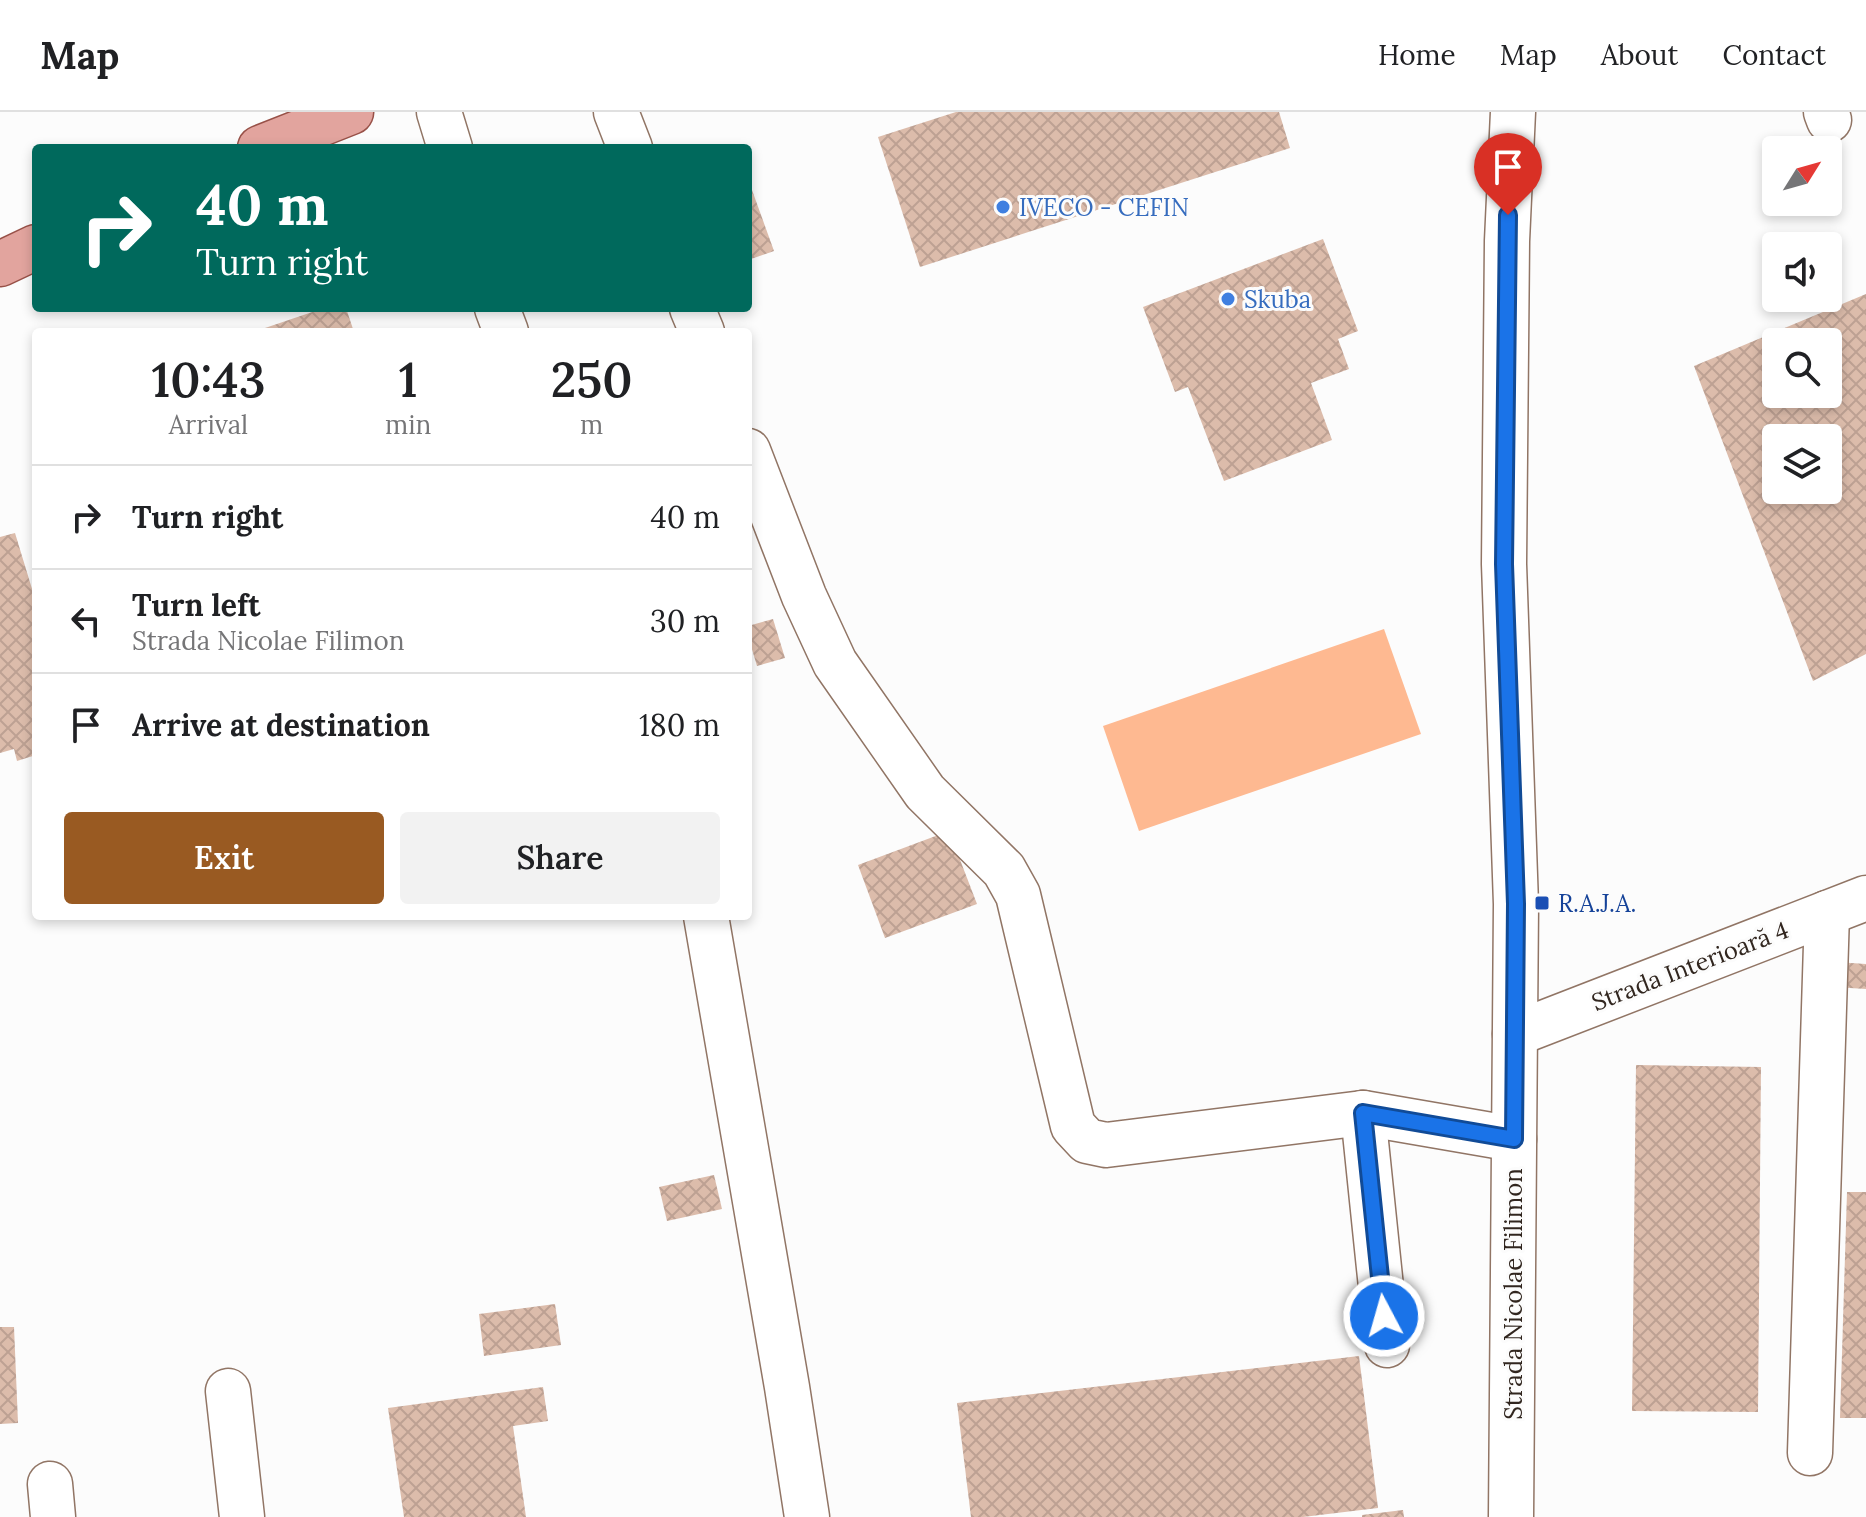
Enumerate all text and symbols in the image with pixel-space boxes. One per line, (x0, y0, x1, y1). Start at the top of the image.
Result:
text: Map (40, 31, 119, 79)
text: Home (1378, 37, 1456, 73)
text: Map (1500, 37, 1557, 73)
text: About (1601, 37, 1678, 73)
text: Contact (1722, 37, 1826, 73)
pin (1474, 133, 1542, 215)
north arrow (1762, 136, 1842, 216)
map controls (1762, 136, 1842, 504)
icon: arrive (1486, 145, 1530, 189)
text: 40 m (196, 169, 329, 240)
icon: right (64, 176, 168, 280)
place label: IVECO - CEFIN (1019, 192, 1189, 223)
marker: IVECO - CEFIN (994, 198, 1012, 216)
button: sound (1762, 232, 1842, 312)
text: Turn right (196, 239, 369, 285)
place label: Skuba (1244, 284, 1311, 315)
marker: Skuba (1219, 290, 1237, 308)
button: search (1762, 328, 1842, 408)
text: 10:43 (151, 349, 266, 410)
text: 1 (399, 349, 417, 410)
text: 250 (551, 349, 633, 410)
text: Arrival (169, 408, 248, 441)
text: min (385, 408, 431, 441)
text: m (580, 408, 603, 441)
button: layers (1762, 424, 1842, 504)
icon: right (64, 495, 108, 539)
text: Turn right (132, 498, 283, 536)
text: 40 m (650, 498, 720, 536)
text: Turn left (132, 586, 260, 624)
icon: left (64, 599, 108, 643)
text: 30 m (650, 602, 720, 640)
text: Strada Nicolae Filimon (132, 624, 404, 657)
icon: arrive (64, 703, 108, 747)
text: Arrive at destination (132, 706, 430, 744)
text: 180 m (639, 706, 720, 744)
button: Exit (64, 812, 384, 904)
button: Share (400, 812, 720, 904)
place label: R.A.J.A. (1558, 888, 1636, 919)
marker: R.A.J.A. (1533, 894, 1551, 912)
street label: Strada Interioară 4 (1587, 914, 1793, 1018)
street label: Strada Nicolae Filimon (1498, 1168, 1529, 1420)
position arrow (1342, 1274, 1426, 1358)

